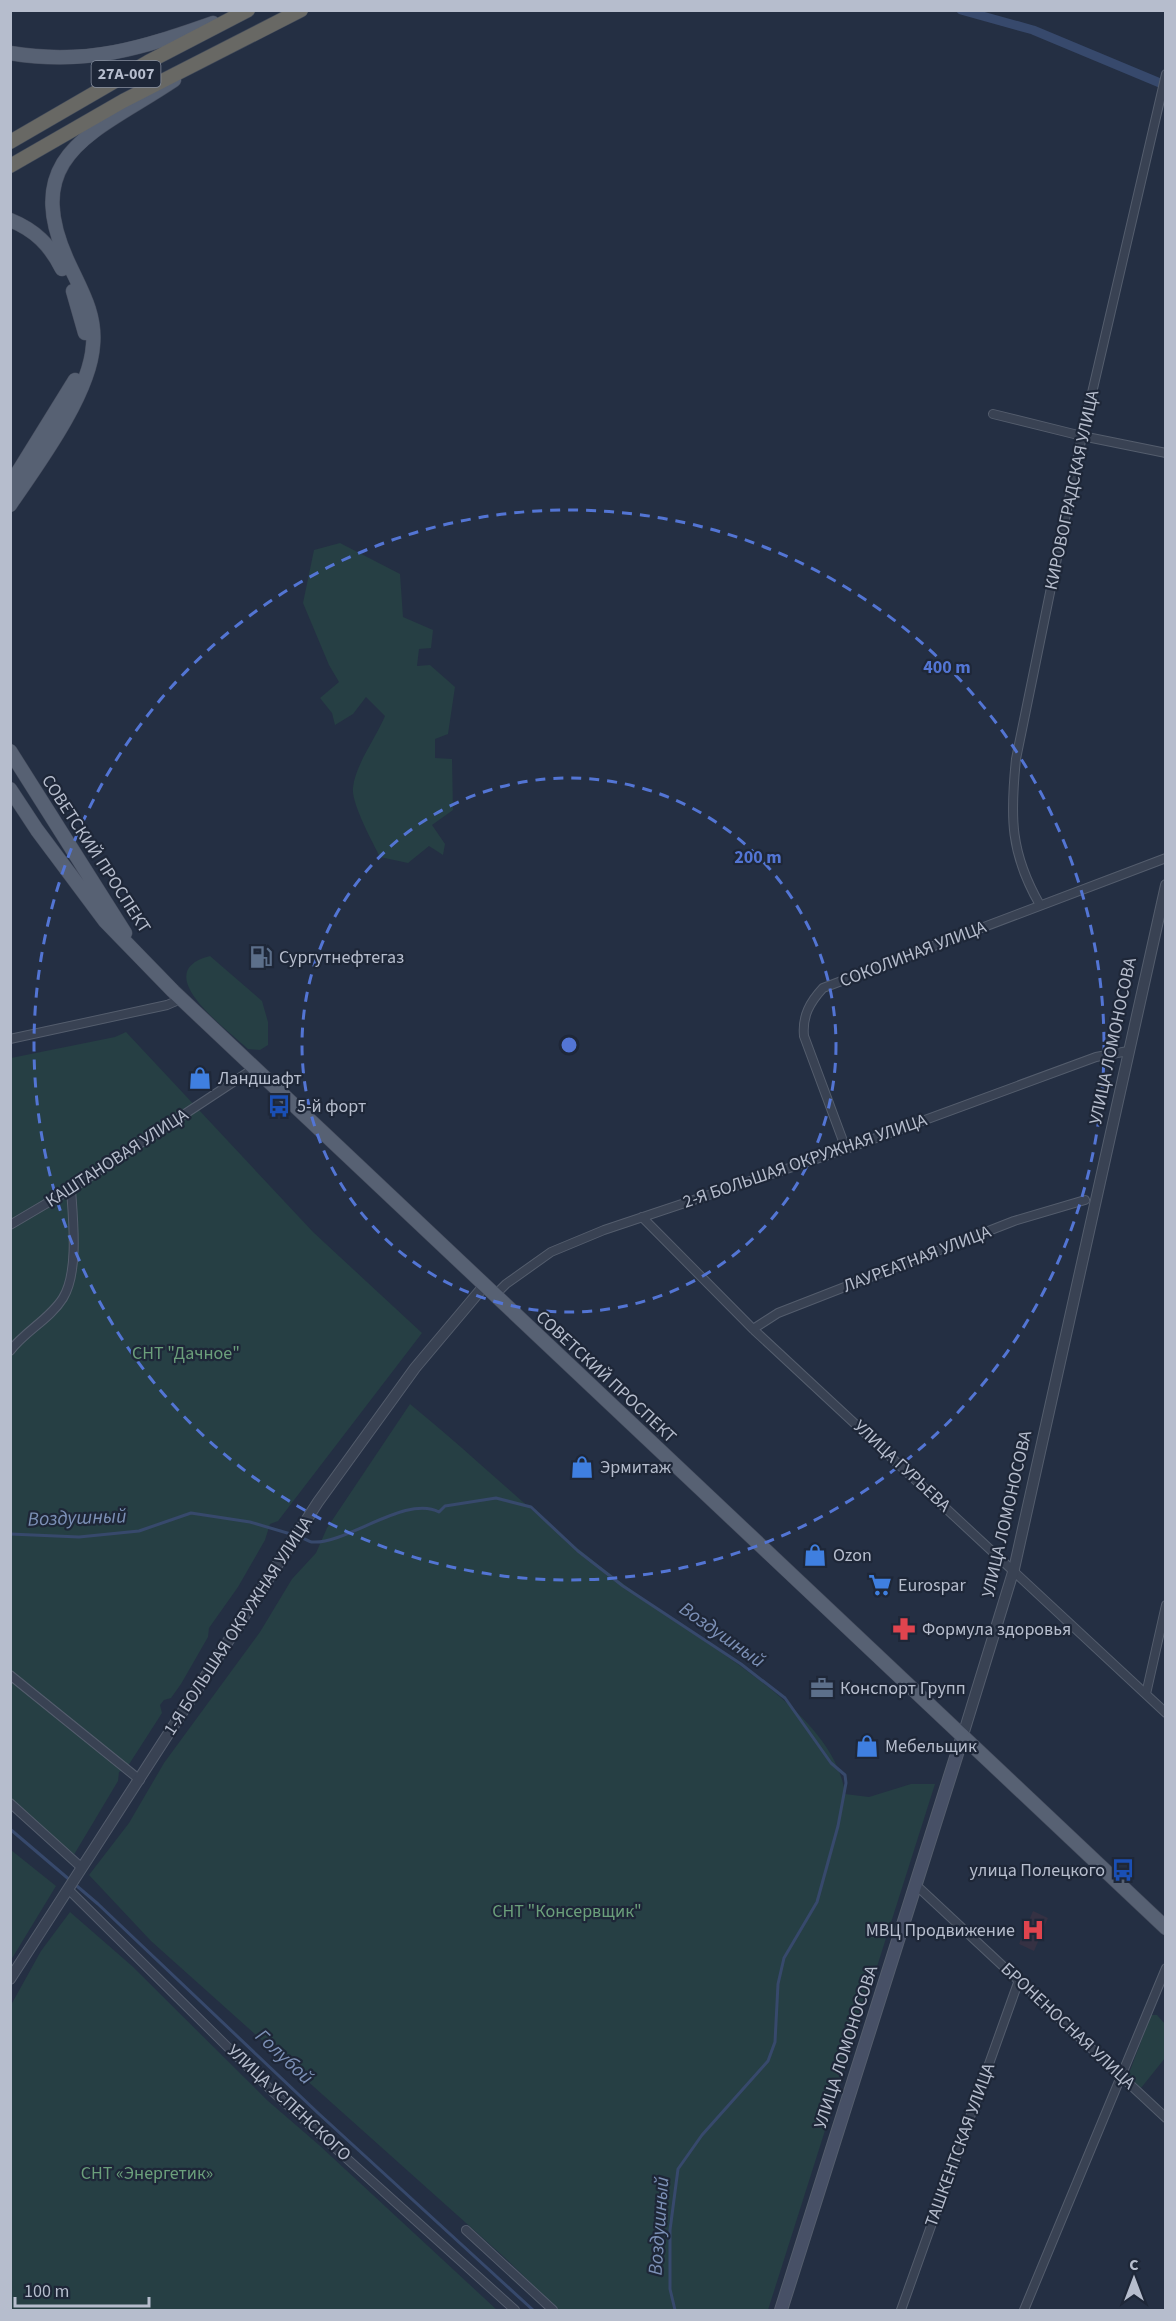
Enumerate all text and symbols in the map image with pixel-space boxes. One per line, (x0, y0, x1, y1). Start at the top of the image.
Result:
road number: 27А-007 (92, 61, 160, 87)
street label: КИРОВОГРАДСКАЯ УЛИЦА (1039, 388, 1105, 592)
text: 400 m (923, 655, 971, 680)
street label: СОВЕТСКИЙ ПРОСПЕКТ (35, 770, 157, 938)
text: 200 m (734, 845, 782, 870)
street label: СОКОЛИНАЯ УЛИЦА (836, 914, 990, 993)
fuel station icon: Сургутнефтегаз (248, 944, 274, 970)
place label: Сургутнефтегаз (279, 945, 404, 970)
street label: УЛИЦА ЛОМОНОСОВА (1083, 955, 1143, 1127)
centre of rings (559, 1035, 579, 1055)
shop icon: Ландшафт (187, 1065, 213, 1091)
place label: Ландшафт (218, 1066, 302, 1091)
bus stop icon: 5-й форт (266, 1093, 292, 1119)
place label: 5-й форт (297, 1094, 366, 1119)
street label: КАШТАНОВАЯ УЛИЦА (41, 1102, 193, 1214)
street label: 2-Я БОЛЬШАЯ ОКРУЖНАЯ УЛИЦА (680, 1107, 931, 1215)
street label: ЛАУРЕАТНАЯ УЛИЦА (839, 1219, 995, 1299)
street label: СОВЕТСКИЙ ПРОСПЕКТ (530, 1305, 682, 1449)
park label: СНТ "Дачное" (132, 1341, 240, 1366)
street label: УЛИЦА ГУРЬЕВА (848, 1414, 956, 1518)
street label: УЛИЦА ЛОМОНОСОВА (976, 1428, 1038, 1600)
shop icon: Эрмитаж (569, 1454, 595, 1480)
place label: Эрмитаж (600, 1455, 672, 1480)
water label: Воздушный (27, 1502, 127, 1534)
street label: 1-Я БОЛЬШАЯ ОКРУЖНАЯ УЛИЦА (158, 1511, 318, 1740)
shop icon: Ozon (802, 1542, 828, 1568)
place label: Ozon (833, 1543, 872, 1568)
supermarket icon: Eurospar (867, 1572, 893, 1598)
place label: Eurospar (898, 1573, 966, 1598)
water label: Воздушный (673, 1595, 771, 1675)
pharmacy icon: Формула здоровья (891, 1616, 917, 1642)
place label: Формула здоровья (922, 1617, 1071, 1642)
office icon: Конспорт Групп (809, 1675, 835, 1701)
place label: Конспорт Групп (840, 1676, 966, 1701)
shop icon: Мебельщик (854, 1733, 880, 1759)
place label: Мебельщик (885, 1734, 977, 1759)
bus stop icon: улица Полецкого (1110, 1857, 1136, 1883)
place label: улица Полецкого (970, 1858, 1105, 1883)
park label: СНТ "Консервщик" (492, 1899, 642, 1924)
hospital icon: МВЦ Продвижение (1020, 1917, 1046, 1943)
place label: МВЦ Продвижение (866, 1918, 1015, 1943)
street label: БРОНЕНОСНАЯ УЛИЦА (995, 1957, 1141, 2095)
street label: УЛИЦА ЛОМОНОСОВА (808, 1962, 884, 2132)
water label: Голубой (249, 2023, 319, 2091)
street label: УЛИЦА УСПЕНСКОГО (221, 2039, 357, 2167)
street label: ТАШКЕНТСКАЯ УЛИЦА (919, 2059, 1001, 2230)
park label: СНТ «Энергетик» (81, 2161, 213, 2186)
water label: Воздушный (642, 2176, 676, 2276)
north arrow (1104, 2249, 1164, 2309)
text: С (1129, 2254, 1139, 2276)
scale bar (15, 2270, 148, 2308)
text: 100 m (24, 2279, 69, 2304)

